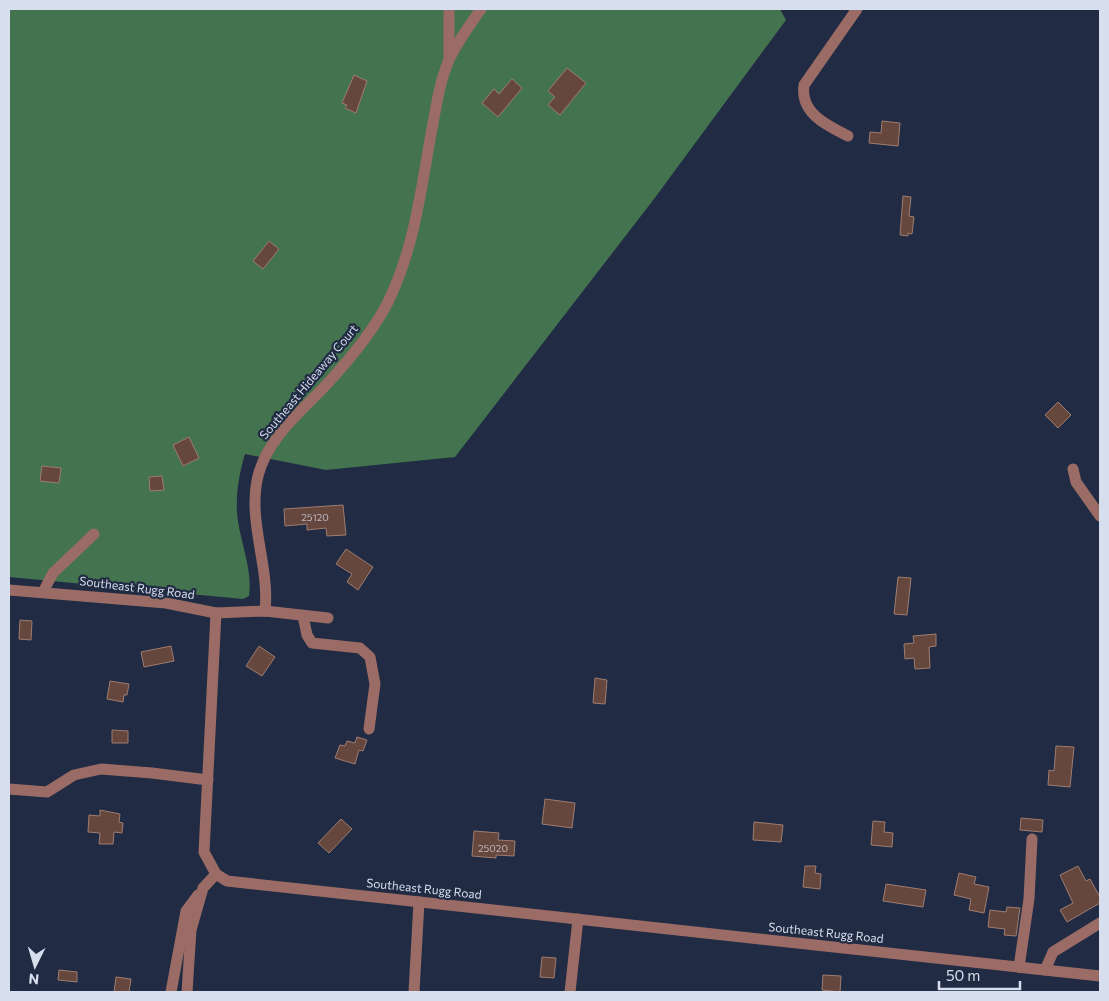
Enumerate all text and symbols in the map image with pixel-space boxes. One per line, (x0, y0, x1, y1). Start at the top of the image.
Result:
street label: Southeast Hideaway Court (256, 321, 360, 442)
house number: 25120 (301, 511, 329, 523)
street label: Southeast Rugg Road (79, 573, 196, 601)
house number: 25020 (478, 842, 508, 854)
street label: Southeast Rugg Road (366, 875, 483, 901)
street label: Southeast Rugg Road (768, 919, 885, 945)
north arrow (10, 941, 60, 991)
scale bar (939, 958, 1020, 990)
text: 50 m (946, 966, 980, 984)
text: N (28, 971, 40, 988)

